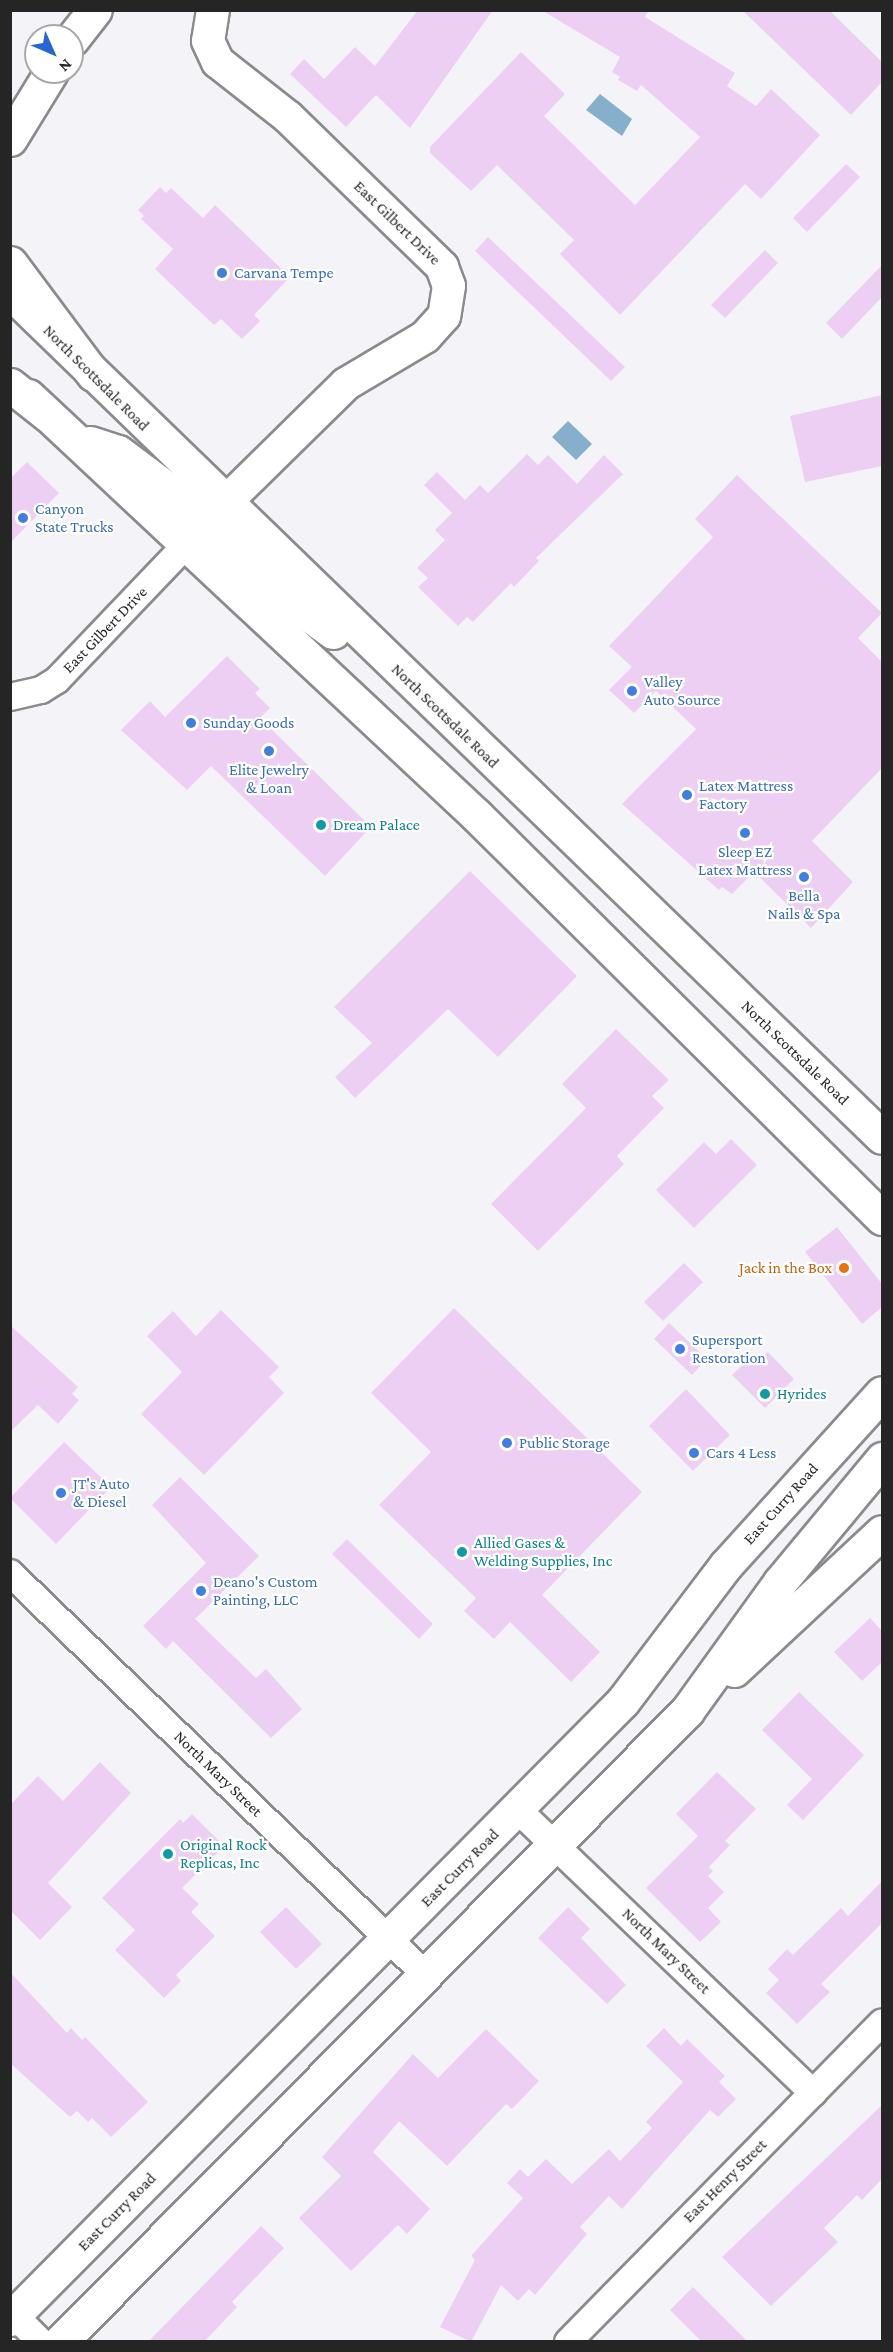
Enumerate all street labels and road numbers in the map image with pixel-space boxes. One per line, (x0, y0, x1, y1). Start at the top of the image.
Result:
street label: East Gilbert Drive (350, 177, 444, 269)
street label: North Scottsdale Road (39, 321, 153, 435)
street label: East Gilbert Drive (59, 583, 151, 677)
street label: North Scottsdale Road (387, 660, 503, 772)
street label: North Scottsdale Road (737, 997, 853, 1109)
street label: East Curry Road (739, 1459, 823, 1549)
street label: North Mary Street (170, 1727, 266, 1821)
street label: East Curry Road (417, 1825, 503, 1911)
street label: North Mary Street (618, 1904, 714, 1998)
street label: East Henry Street (679, 2135, 771, 2227)
street label: East Curry Road (74, 2169, 160, 2255)

